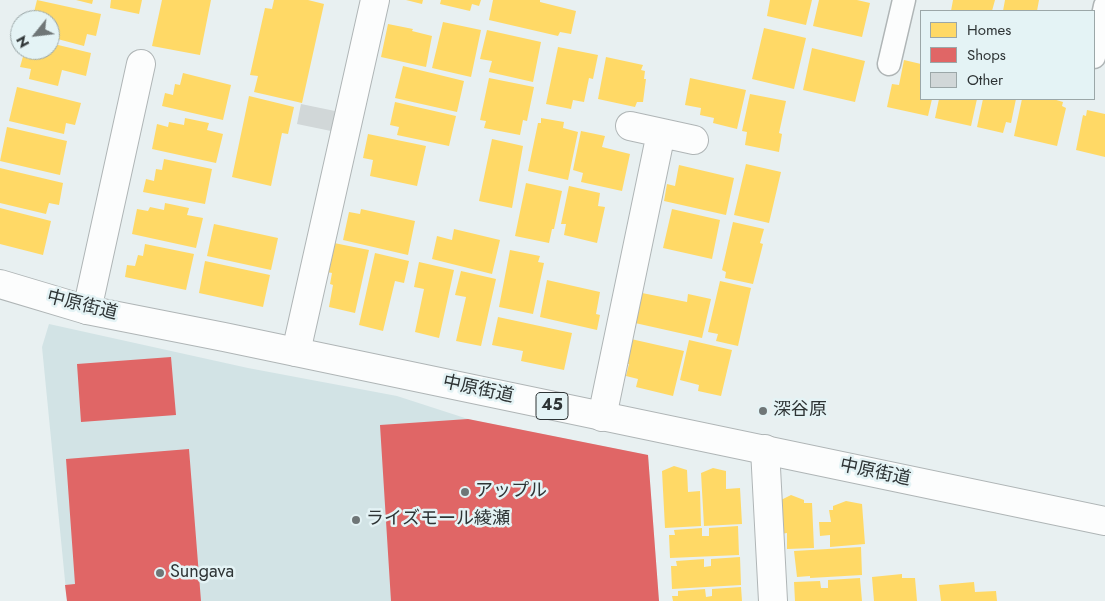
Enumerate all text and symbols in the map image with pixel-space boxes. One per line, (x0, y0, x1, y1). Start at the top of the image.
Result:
north arrow (10, 10, 60, 60)
legend (920, 10, 1095, 100)
text: Homes (967, 19, 1011, 41)
text: N (11, 32, 34, 52)
text: Shops (967, 44, 1006, 66)
text: Other (967, 69, 1003, 91)
street label: 中原街道 (44, 287, 120, 325)
street label: 中原街道 (441, 372, 515, 408)
road number: 45 (536, 392, 568, 420)
place label: 深谷原 (773, 400, 827, 422)
marker: 深谷原 (757, 405, 769, 417)
street label: 中原街道 (838, 455, 912, 491)
place label: アップル (475, 481, 547, 503)
marker: アップル (459, 486, 471, 498)
place label: ライズモール綾瀬 (366, 509, 510, 531)
marker: ライズモール綾瀬 (350, 514, 362, 526)
place label: Sungava (170, 562, 234, 584)
marker: Sungava (154, 567, 166, 579)

